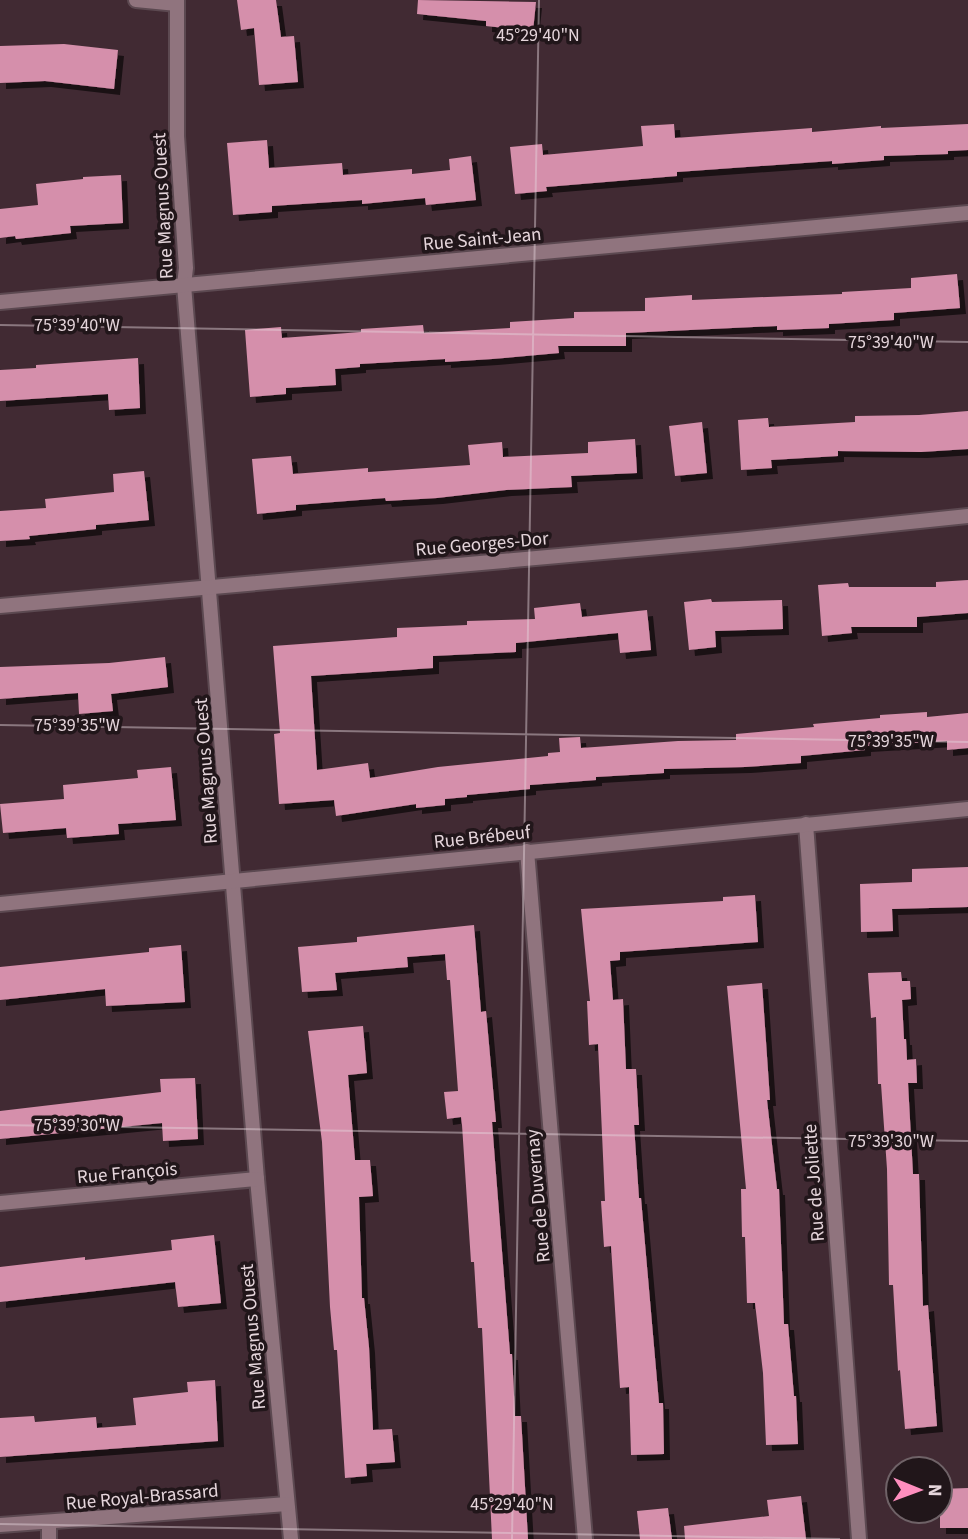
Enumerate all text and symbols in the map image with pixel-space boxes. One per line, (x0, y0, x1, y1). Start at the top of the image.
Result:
text: 45°29'40"N (496, 23, 580, 48)
street label: Rue Magnus Ouest (146, 132, 181, 280)
street label: Rue Saint-Jean (422, 221, 543, 258)
text: 75°39'40"W (34, 313, 120, 338)
text: 75°39'40"W (848, 330, 934, 355)
street label: Rue Georges-Dor (414, 525, 550, 564)
street label: Rue Magnus Ouest (188, 696, 225, 845)
text: 75°39'35"W (34, 713, 120, 738)
text: 75°39'35"W (848, 729, 934, 754)
street label: Rue Brébeuf (432, 819, 533, 856)
text: 75°39'30"W (34, 1113, 120, 1138)
street label: Rue de Joliette (797, 1123, 832, 1243)
street label: Rue de Duvernay (519, 1128, 558, 1264)
text: 75°39'30"W (848, 1129, 934, 1154)
street label: Rue François (76, 1156, 178, 1191)
street label: Rue Magnus Ouest (234, 1262, 273, 1411)
north arrow (884, 1455, 954, 1525)
street label: Rue Royal-Brassard (65, 1477, 220, 1518)
text: N (921, 1484, 948, 1497)
text: 45°29'40"N (470, 1492, 554, 1517)

